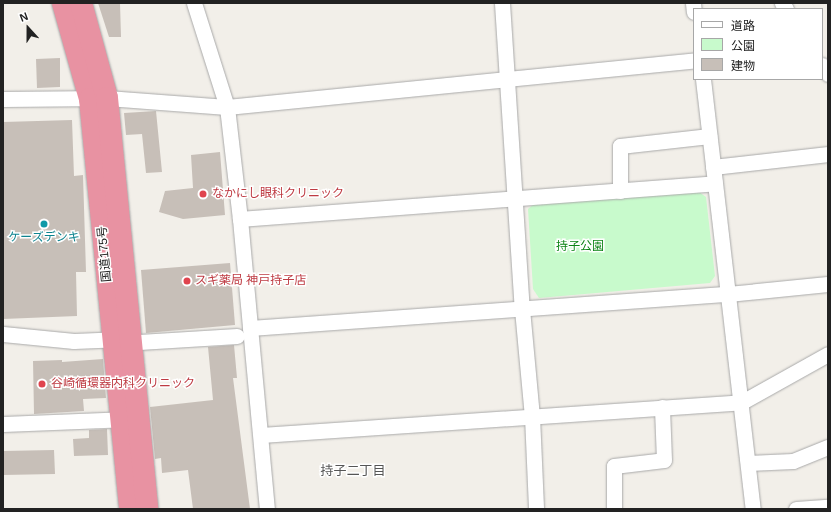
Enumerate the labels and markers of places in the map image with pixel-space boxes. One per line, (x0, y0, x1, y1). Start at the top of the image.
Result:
place label: なかにし眼科クリニック (212, 187, 344, 201)
marker: なかにし眼科クリニック (197, 188, 209, 200)
marker: ケーズデンキ (39, 219, 49, 229)
place label: ケーズデンキ (8, 231, 80, 245)
place label: スギ薬局 神戸持子店 (195, 274, 306, 288)
marker: スギ薬局 神戸持子店 (182, 276, 192, 286)
place label: 谷崎循環器内科クリニック (51, 377, 195, 391)
marker: 谷崎循環器内科クリニック (36, 378, 48, 390)

